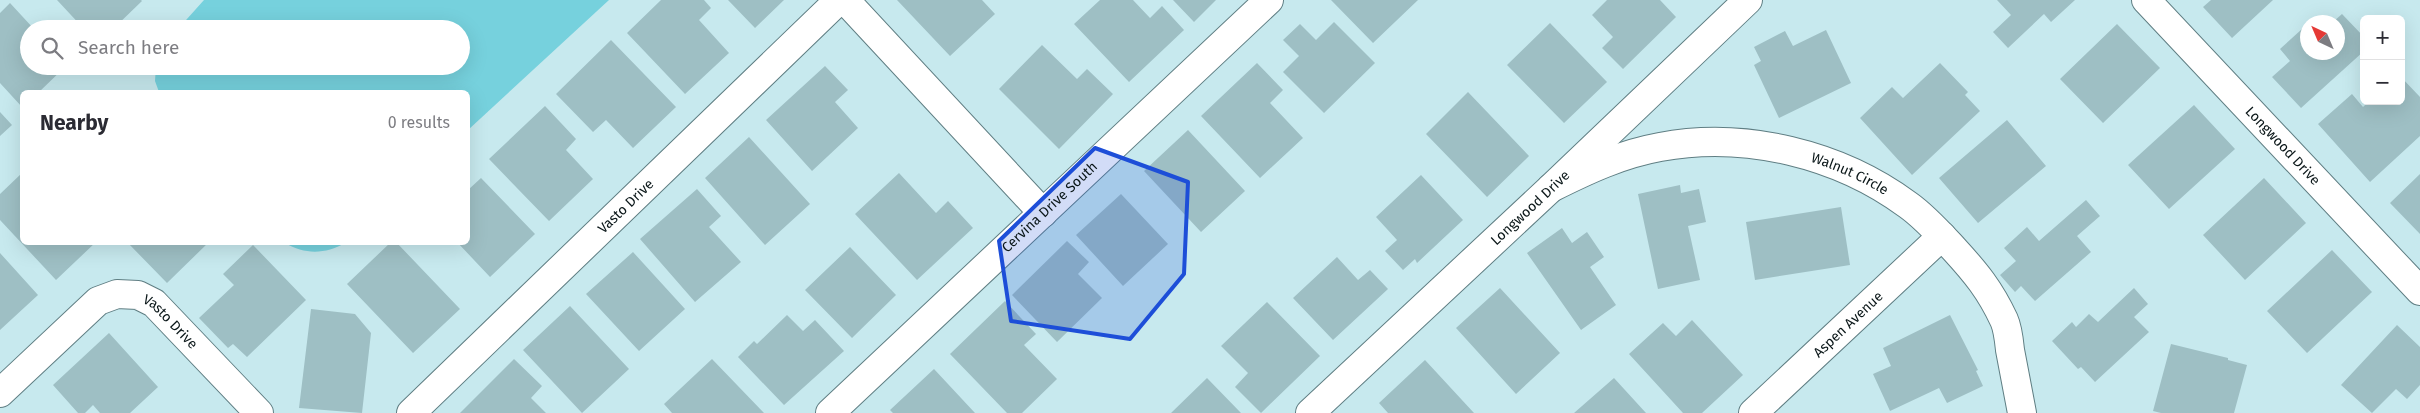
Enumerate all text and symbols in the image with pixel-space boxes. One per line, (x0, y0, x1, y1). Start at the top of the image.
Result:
north arrow (2300, 15, 2345, 60)
map controls (2360, 15, 2405, 105)
button: + (2360, 15, 2405, 60)
search box (20, 20, 470, 75)
icon: search (38, 34, 66, 62)
text: Search here (78, 36, 179, 59)
button: − (2360, 60, 2405, 105)
street label: Longwood Drive (2242, 103, 2324, 189)
text: Nearby (40, 110, 108, 136)
text: 0 results (388, 113, 450, 132)
street label: Walnut Circle (1809, 149, 1891, 199)
street label: Cervina Drive South (998, 158, 1101, 256)
street label: Longwood Drive (1487, 167, 1573, 249)
street label: Vasto Drive (594, 176, 657, 237)
street label: Aspen Avenue (1810, 288, 1887, 361)
street label: Vasto Drive (140, 291, 201, 353)

